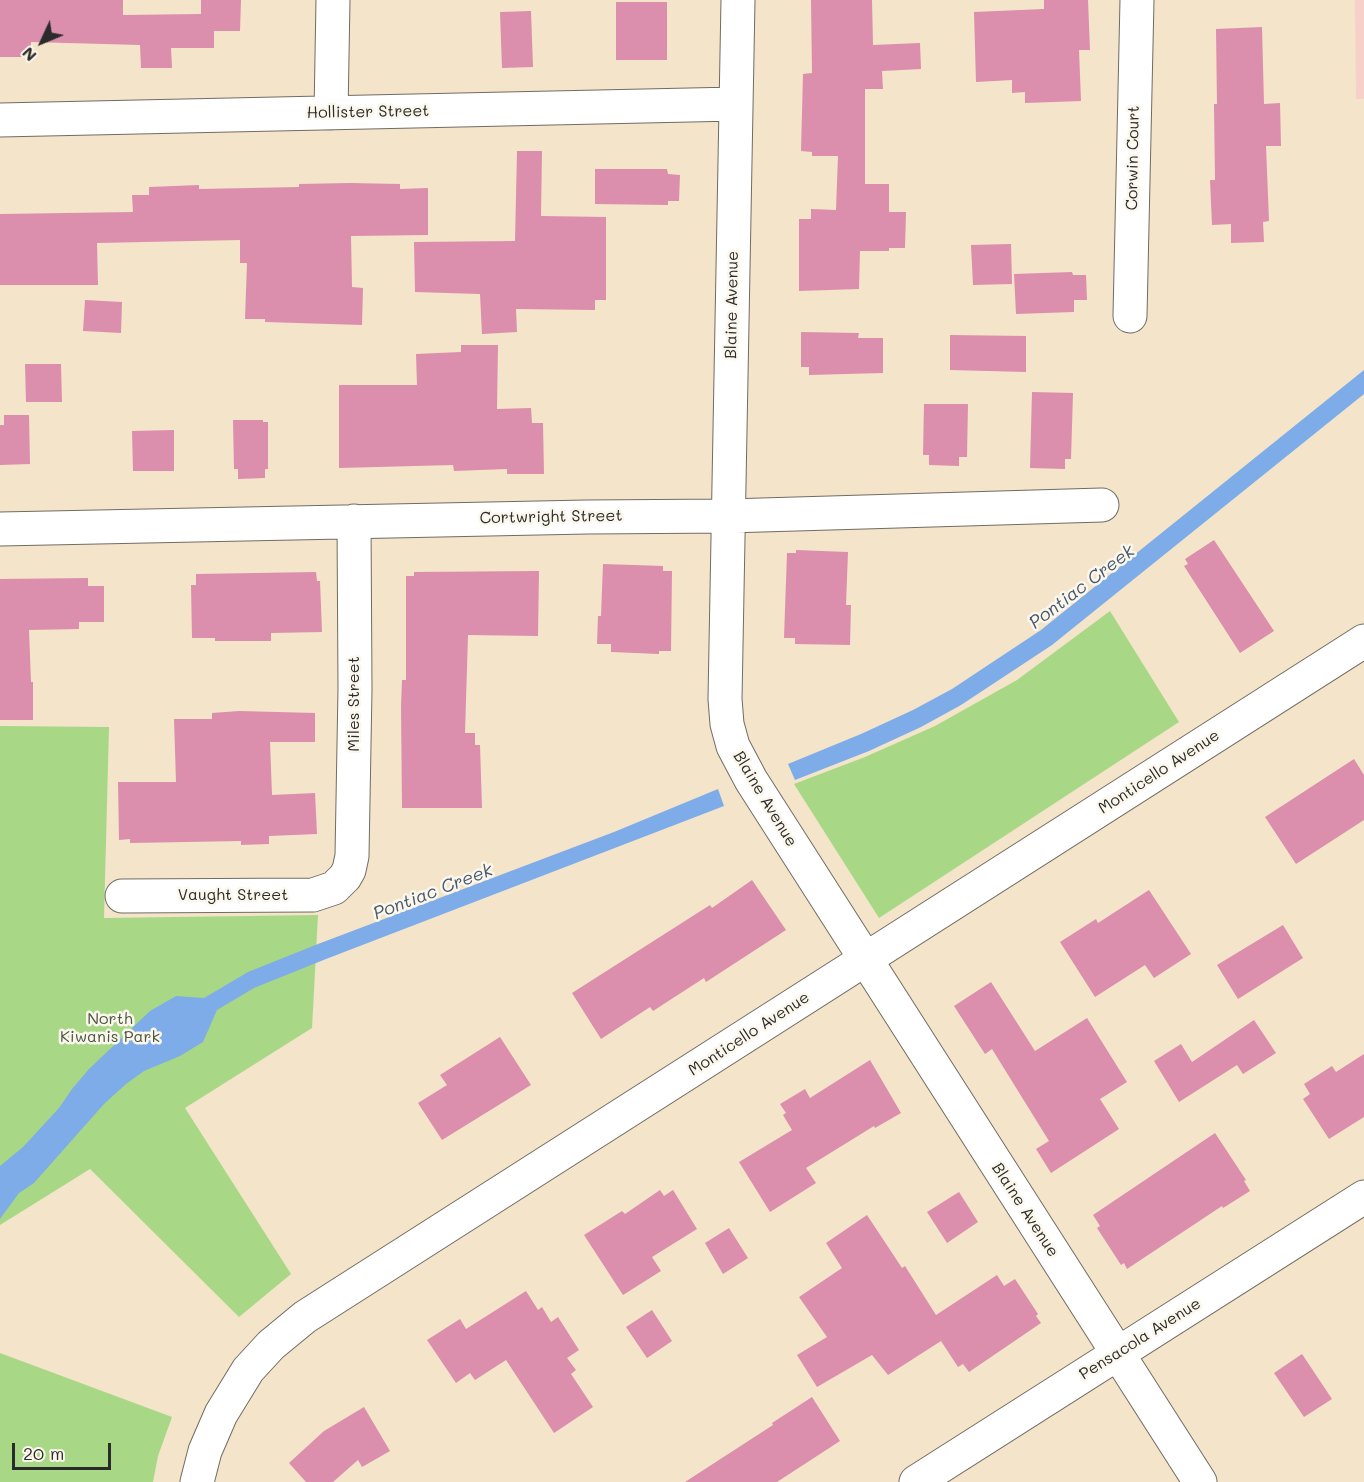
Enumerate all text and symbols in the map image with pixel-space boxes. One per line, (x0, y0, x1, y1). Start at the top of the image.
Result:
north arrow (12, 12, 72, 72)
text: N (17, 43, 40, 67)
street label: Hollister Street (307, 101, 429, 123)
street label: Corwin Court (1122, 105, 1144, 211)
street label: Blaine Avenue (721, 251, 743, 359)
street label: Cortwright Street (479, 506, 623, 528)
water label: Pontiac Creek (1025, 540, 1139, 634)
street label: Miles Street (344, 656, 364, 752)
street label: Monticello Avenue (1095, 726, 1223, 818)
street label: Blaine Avenue (729, 748, 801, 850)
water label: Pontiac Creek (370, 859, 496, 925)
street label: Vaught Street (178, 885, 288, 905)
street label: Monticello Avenue (685, 988, 813, 1080)
park label: North Kiwanis Park (60, 1009, 160, 1047)
street label: Blaine Avenue (988, 1159, 1062, 1261)
street label: Pensacola Avenue (1076, 1294, 1204, 1384)
scale bar (15, 1431, 114, 1469)
text: 20 m (23, 1441, 64, 1465)

